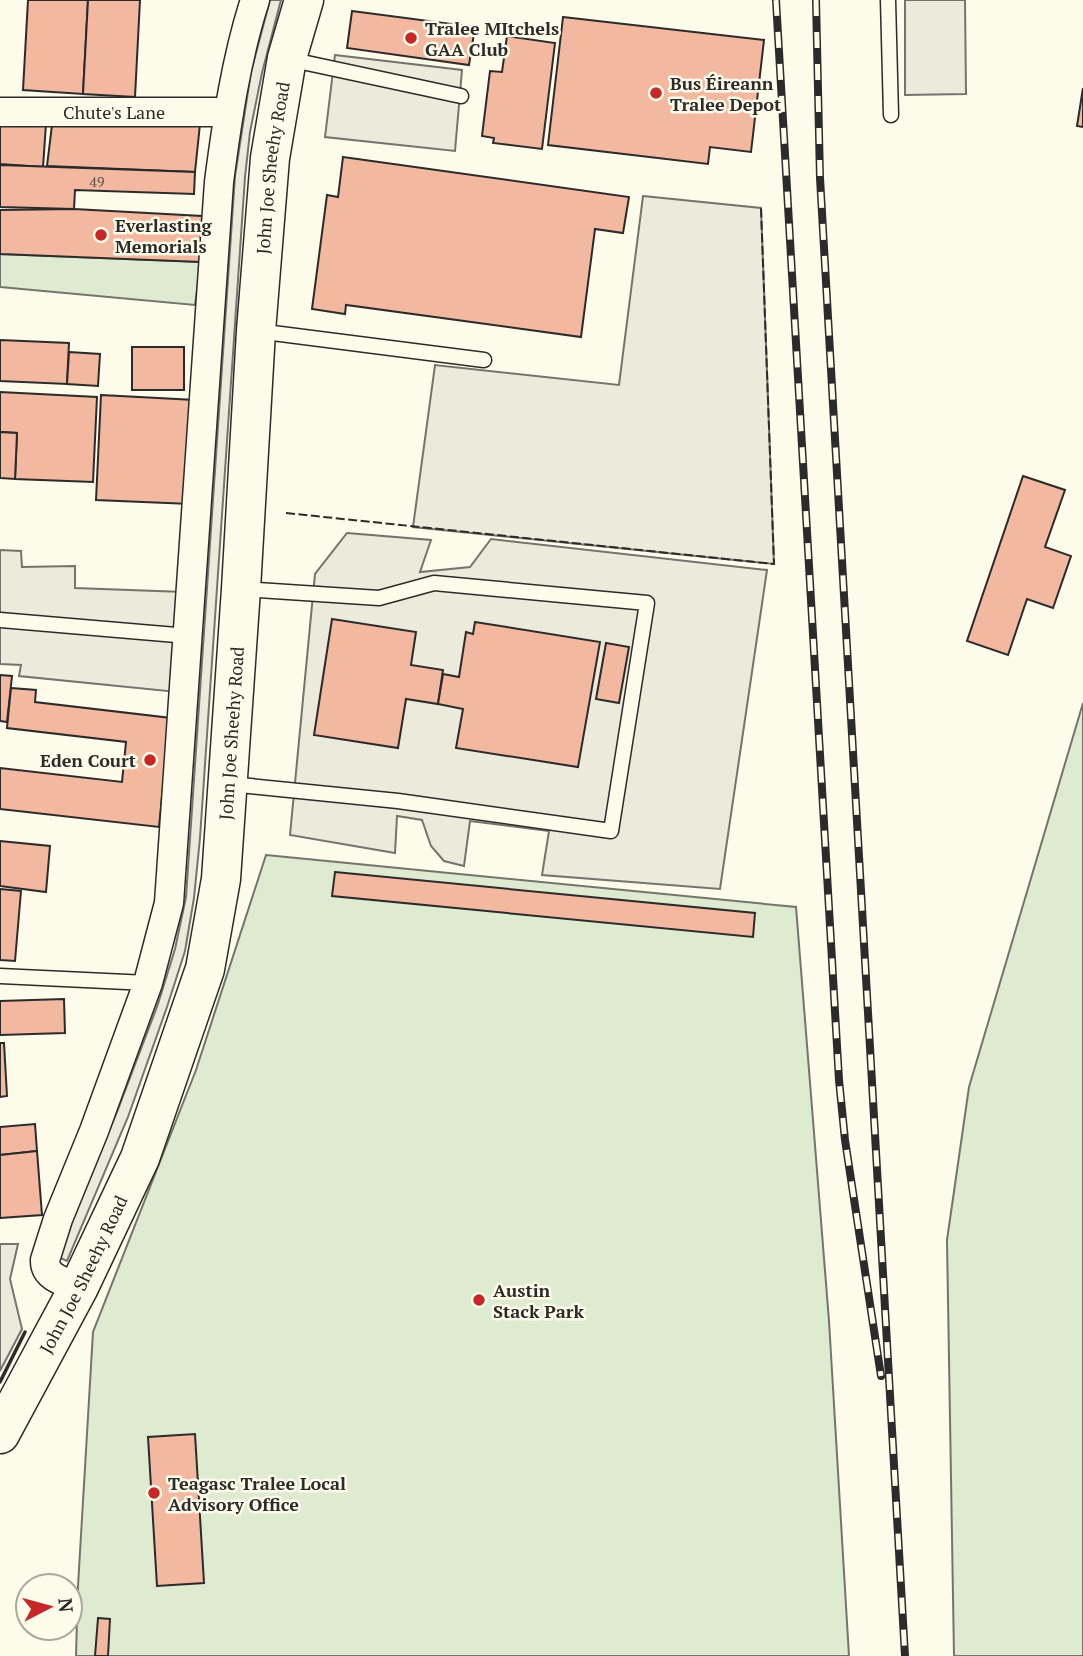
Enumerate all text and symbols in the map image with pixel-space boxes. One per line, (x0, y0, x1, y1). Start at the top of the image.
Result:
place label: Tralee MItchels GAA Club (425, 16, 559, 61)
marker: Tralee MItchels GAA Club (403, 30, 419, 46)
place label: Bus Éireann Tralee Depot (670, 71, 781, 116)
street label: John Joe Sheehy Road (250, 80, 295, 255)
marker: Bus Éireann Tralee Depot (648, 85, 664, 101)
street label: Chute's Lane (63, 100, 165, 124)
house number: 49 (90, 172, 104, 191)
place label: Everlasting Memorials (115, 213, 213, 258)
marker: Everlasting Memorials (93, 227, 109, 243)
street label: John Joe Sheehy Road (213, 646, 249, 821)
place label: Eden Court (40, 748, 136, 772)
marker: Eden Court (142, 752, 158, 768)
street label: John Joe Sheehy Road (33, 1191, 133, 1358)
place label: Austin Stack Park (493, 1278, 585, 1323)
marker: Austin Stack Park (471, 1292, 487, 1308)
place label: Teagasc Tralee Local Advisory Office (168, 1471, 346, 1516)
marker: Teagasc Tralee Local Advisory Office (146, 1485, 162, 1501)
north arrow (14, 1572, 84, 1642)
text: N (53, 1597, 80, 1614)

